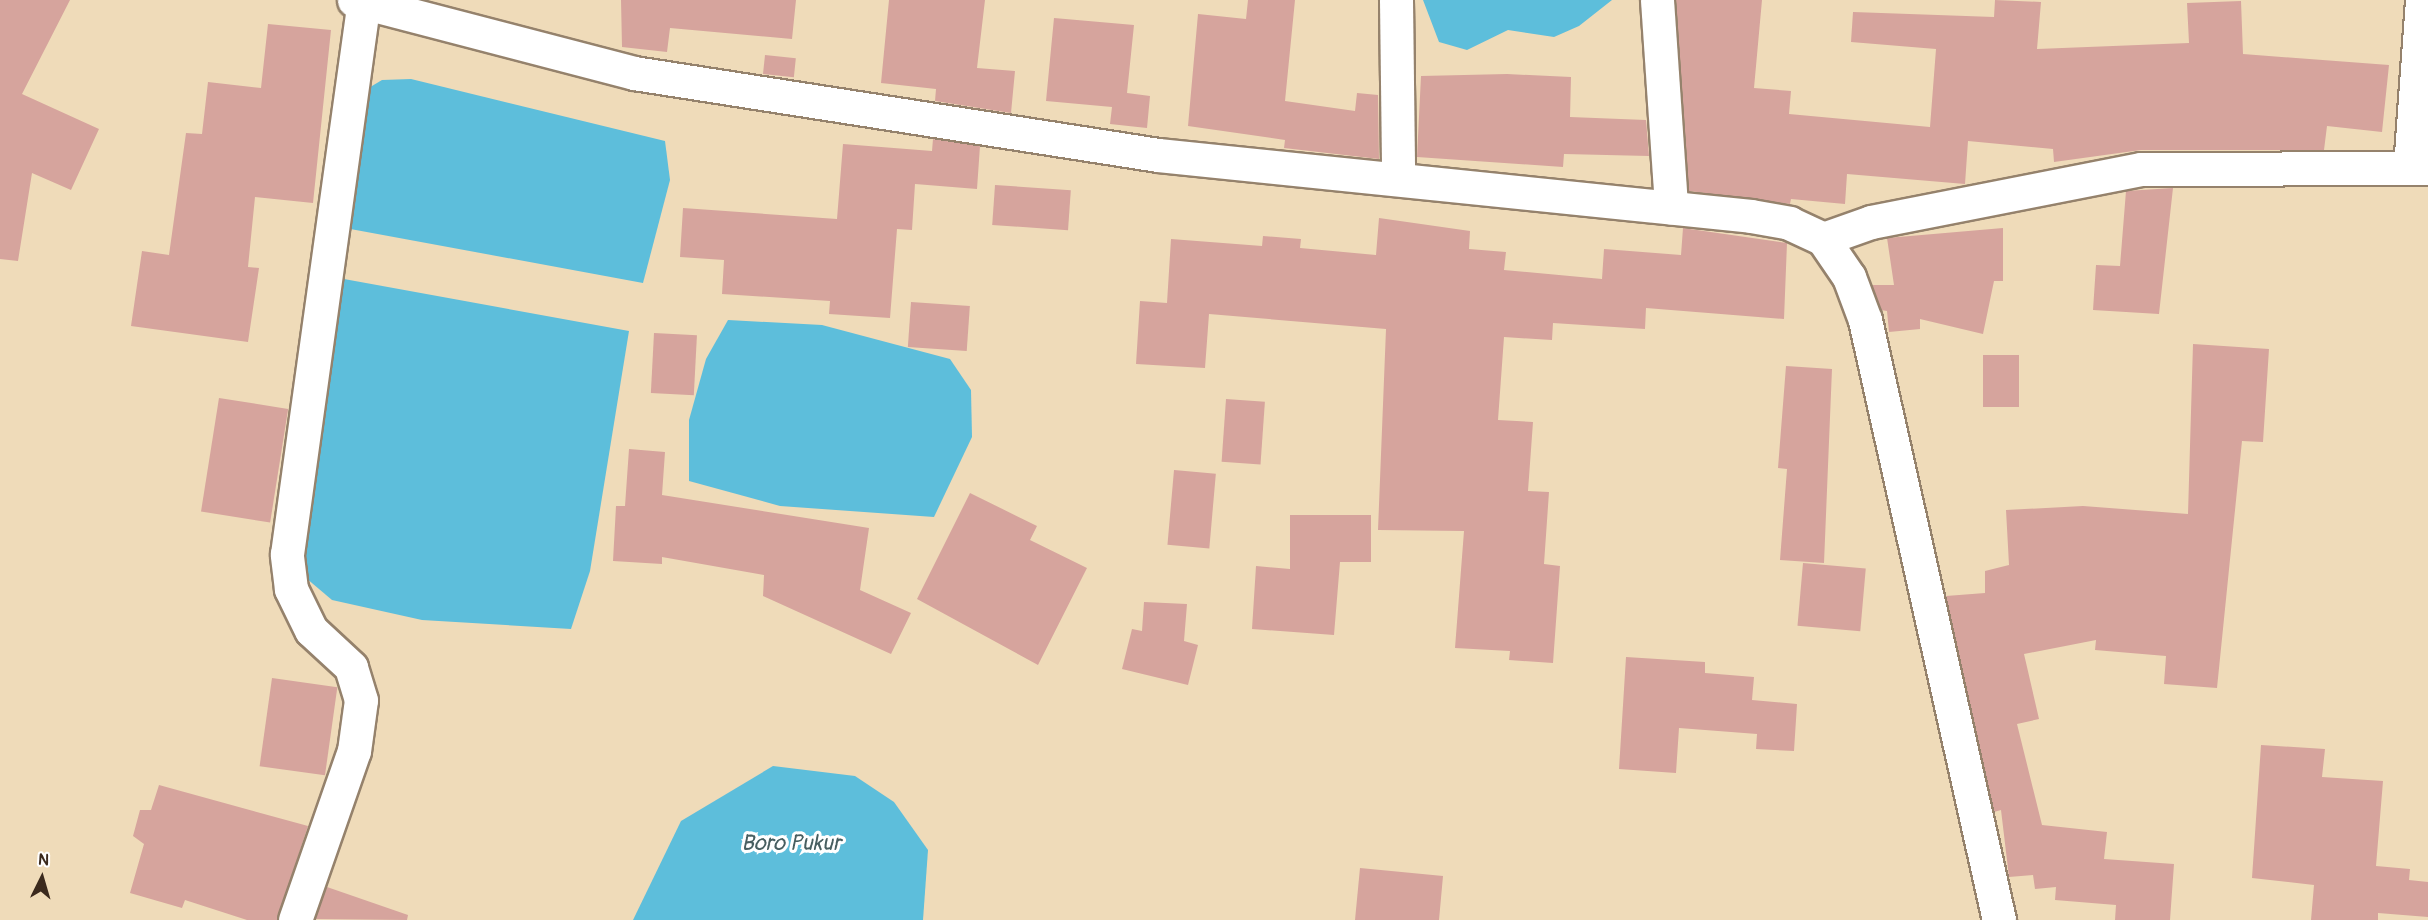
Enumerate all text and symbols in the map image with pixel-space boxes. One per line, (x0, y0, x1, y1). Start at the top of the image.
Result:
water label: Boro Pukur (741, 831, 841, 857)
north arrow (12, 848, 72, 908)
text: N (37, 850, 50, 871)

